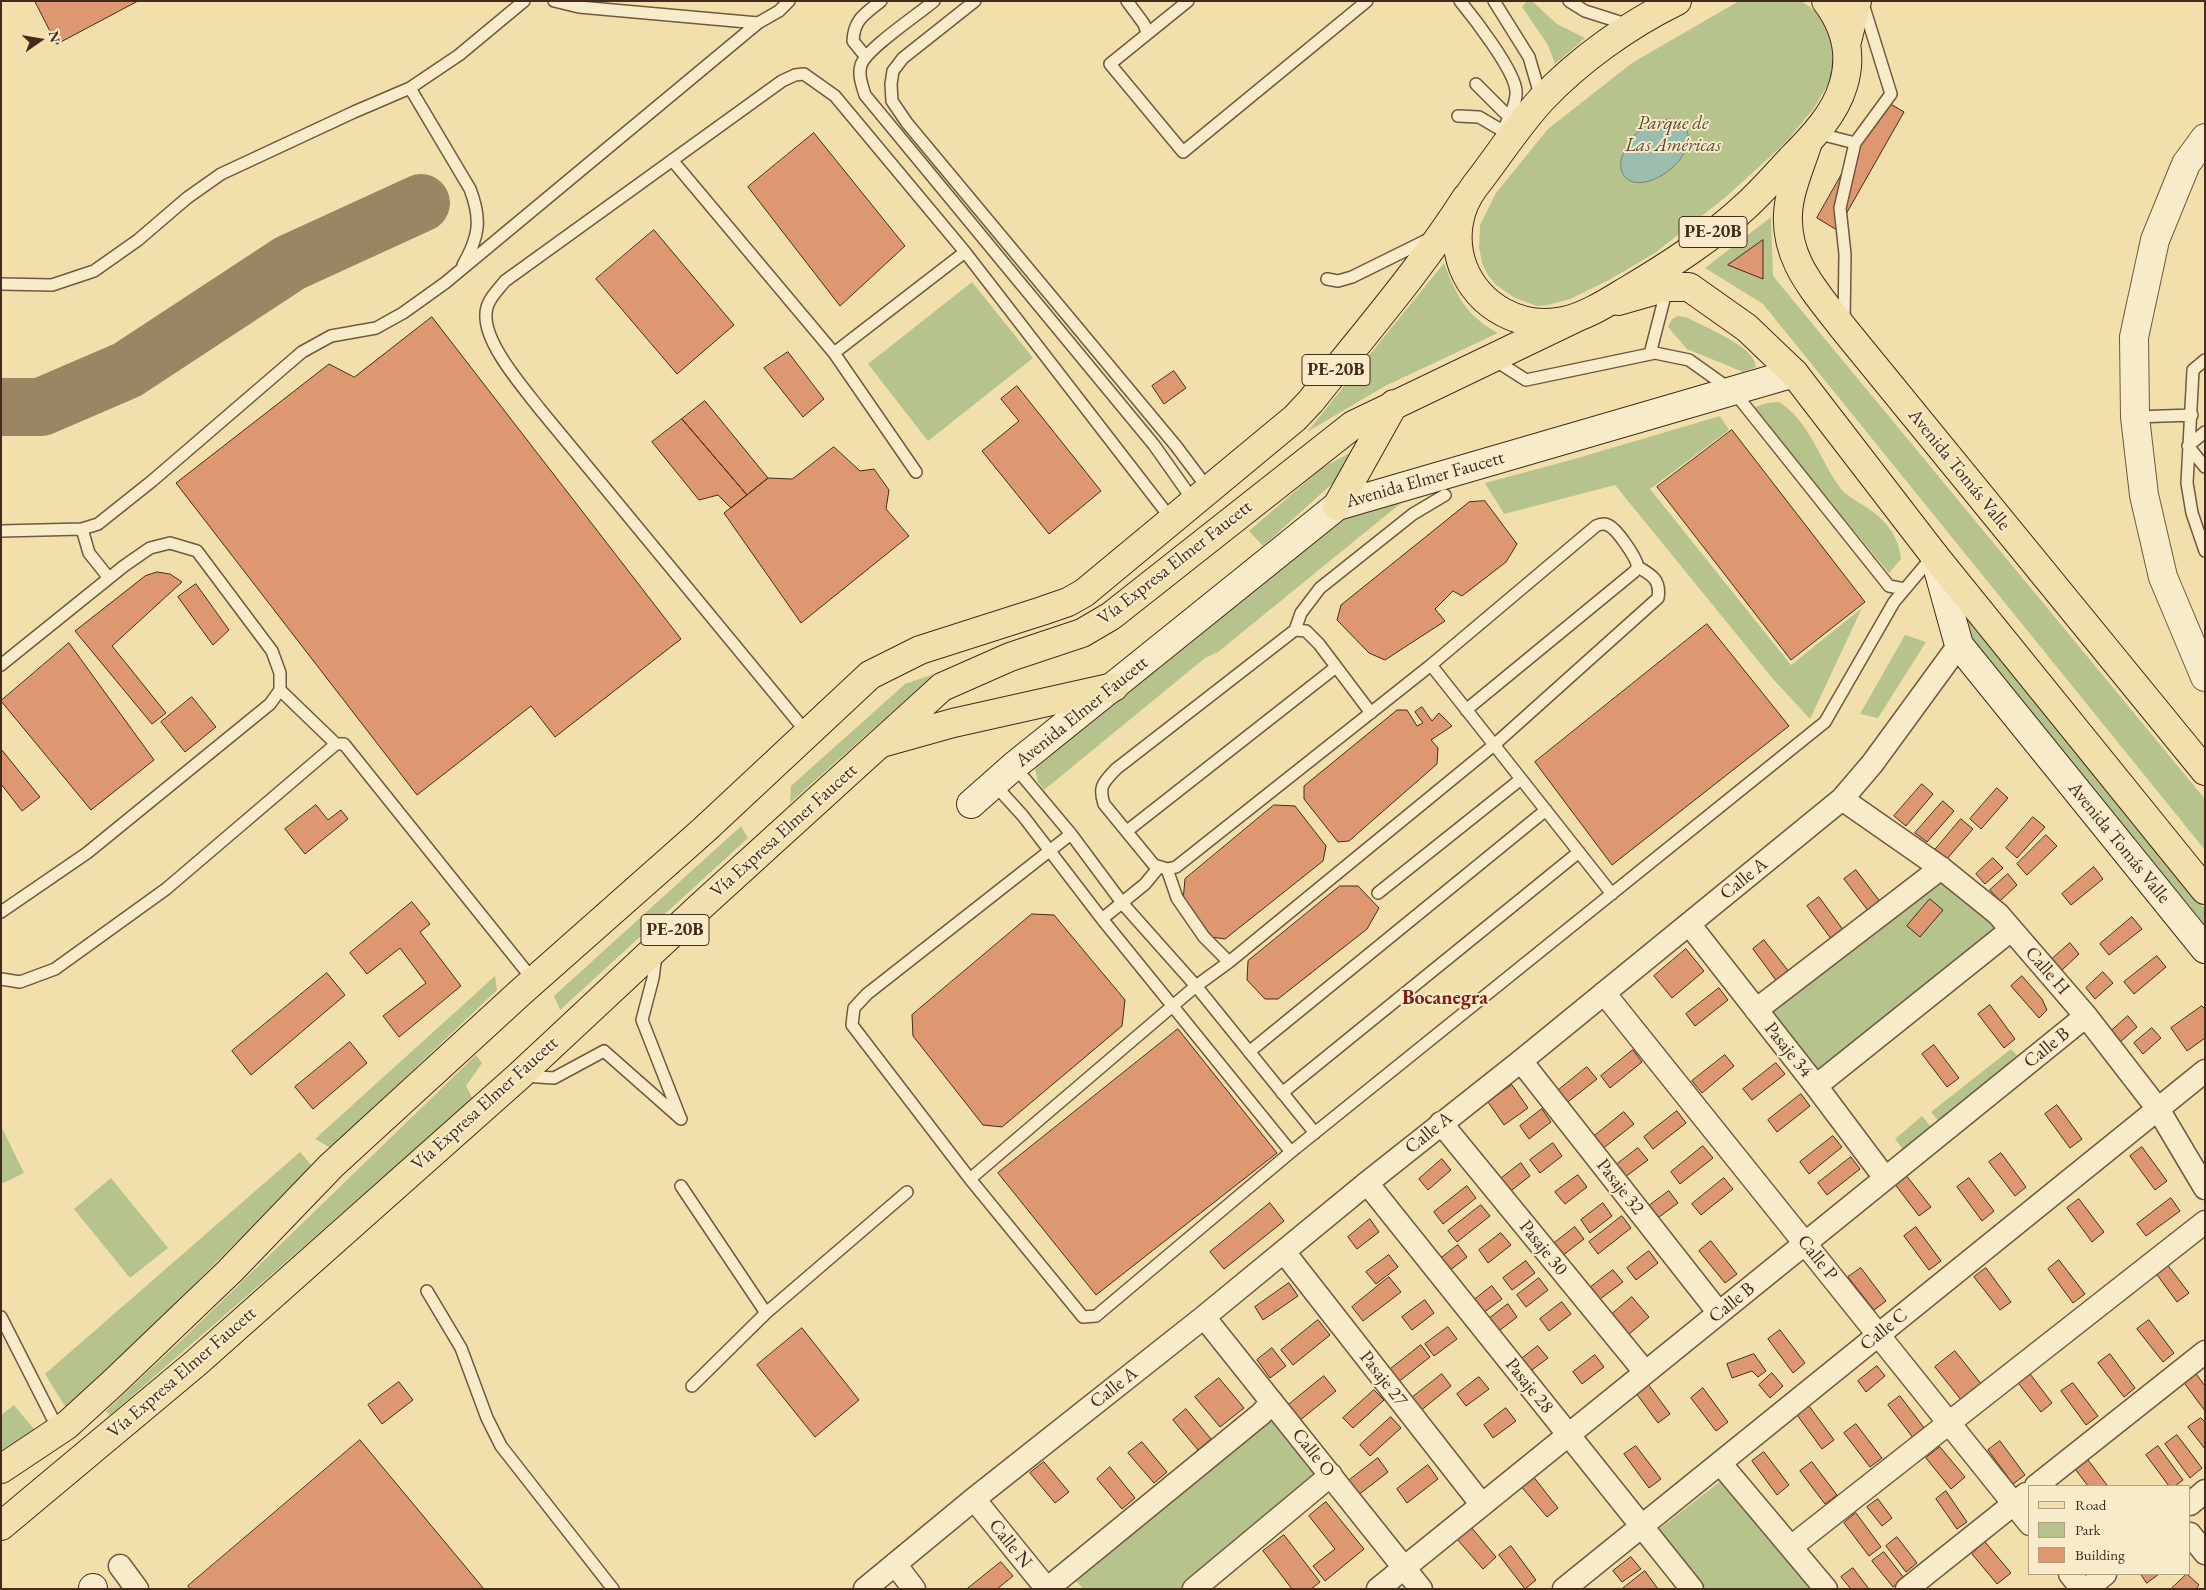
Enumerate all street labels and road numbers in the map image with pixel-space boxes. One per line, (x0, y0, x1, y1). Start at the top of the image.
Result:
road number: PE-20B (1679, 216, 1747, 248)
road number: PE-20B (1302, 354, 1370, 386)
street label: Avenida Tomás Valle (1903, 404, 2015, 536)
street label: Avenida Elmer Faucett (1343, 446, 1507, 514)
street label: Vía Expresa Elmer Faucett (1093, 496, 1257, 630)
street label: Avenida Elmer Faucett (1011, 652, 1153, 772)
street label: Vía Expresa Elmer Faucett (706, 759, 862, 903)
street label: Avenida Tomás Valle (2063, 777, 2175, 909)
street label: Calle A (1716, 853, 1772, 905)
road number: PE-20B (641, 914, 709, 946)
street label: Calle H (2020, 942, 2074, 1000)
street label: Pasaje 34 (1759, 1018, 1817, 1082)
street label: Calle B (2019, 1023, 2075, 1073)
street label: Vía Expresa Elmer Faucett (407, 1032, 563, 1176)
street label: Calle A (1401, 1107, 1457, 1159)
street label: Pasaje 32 (1591, 1155, 1649, 1219)
street label: Pasaje 30 (1514, 1216, 1572, 1280)
street label: Calle P (1792, 1231, 1842, 1285)
street label: Calle B (1704, 1278, 1760, 1328)
street label: Vía Expresa Elmer Faucett (103, 1302, 261, 1444)
street label: Calle C (1855, 1304, 1913, 1356)
street label: Pasaje 27 (1354, 1347, 1412, 1411)
street label: Pasaje 28 (1500, 1354, 1558, 1418)
street label: Calle A (1085, 1362, 1143, 1414)
street label: Calle O (1287, 1424, 1339, 1482)
street label: Calle N (983, 1515, 1037, 1573)

